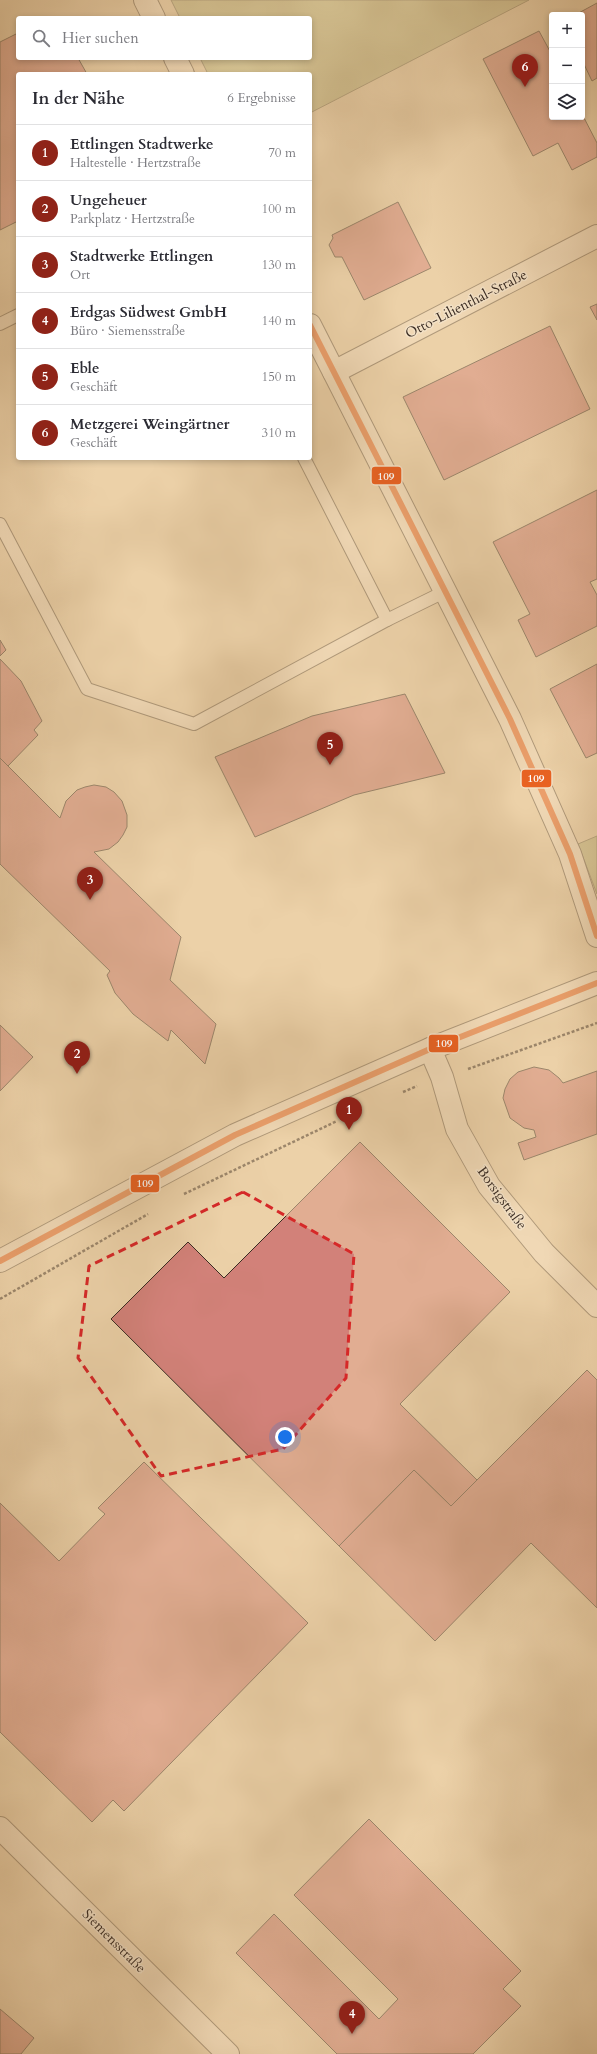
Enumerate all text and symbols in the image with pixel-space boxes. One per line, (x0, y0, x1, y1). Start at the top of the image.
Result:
map controls (549, 12, 585, 120)
button: + (549, 12, 585, 48)
search box (16, 16, 312, 60)
icon: search (30, 27, 52, 49)
text: Hier suchen (62, 28, 139, 48)
button: − (549, 48, 585, 84)
pin: 6 (512, 54, 538, 87)
button: layers (549, 84, 585, 120)
text: In der Nähe (32, 87, 125, 110)
text: 6 Ergebnisse (227, 89, 296, 107)
text: Ettlingen Stadtwerke (70, 134, 213, 154)
text: 1 (42, 144, 48, 162)
text: 70 m (268, 144, 296, 162)
text: Haltestelle · Hertzstraße (70, 154, 201, 172)
text: Ungeheuer (70, 190, 147, 210)
text: 2 (42, 200, 48, 218)
text: 100 m (262, 200, 296, 218)
text: Parkplatz · Hertzstraße (70, 210, 195, 228)
text: Stadtwerke Ettlingen (70, 246, 213, 266)
text: 3 (42, 256, 48, 274)
text: 130 m (262, 256, 296, 274)
street label: Otto-Lilienthal-Straße (402, 265, 530, 343)
text: Ort (70, 266, 90, 284)
text: Erdgas Südwest GmbH (70, 302, 227, 322)
text: 4 (42, 312, 48, 330)
text: 140 m (262, 312, 296, 330)
text: Büro · Siemensstraße (70, 322, 185, 340)
text: Eble (70, 358, 99, 378)
text: 5 (42, 368, 48, 386)
text: 150 m (262, 368, 296, 386)
text: Geschäft (70, 378, 117, 396)
text: Metzgerei Weingärtner (70, 414, 229, 434)
text: 6 (42, 424, 48, 442)
text: 310 m (262, 424, 296, 442)
text: Geschäft (70, 434, 117, 452)
line badge: 109 (371, 466, 402, 485)
text: 109 (378, 469, 395, 484)
pin: 5 (317, 732, 343, 765)
line badge: 109 (521, 769, 552, 788)
text: 109 (528, 771, 545, 786)
pin: 3 (77, 867, 103, 900)
line badge: 109 (428, 1034, 459, 1053)
text: 109 (436, 1036, 453, 1051)
pin: 2 (64, 1041, 90, 1074)
pin: 1 (336, 1097, 362, 1130)
street label: Borsigstraße (473, 1163, 531, 1233)
line badge: 109 (130, 1174, 160, 1193)
text: 109 (137, 1176, 154, 1191)
your location (275, 1427, 295, 1447)
street label: Siemensstraße (78, 1905, 150, 1977)
pin: 4 (339, 2001, 365, 2034)

